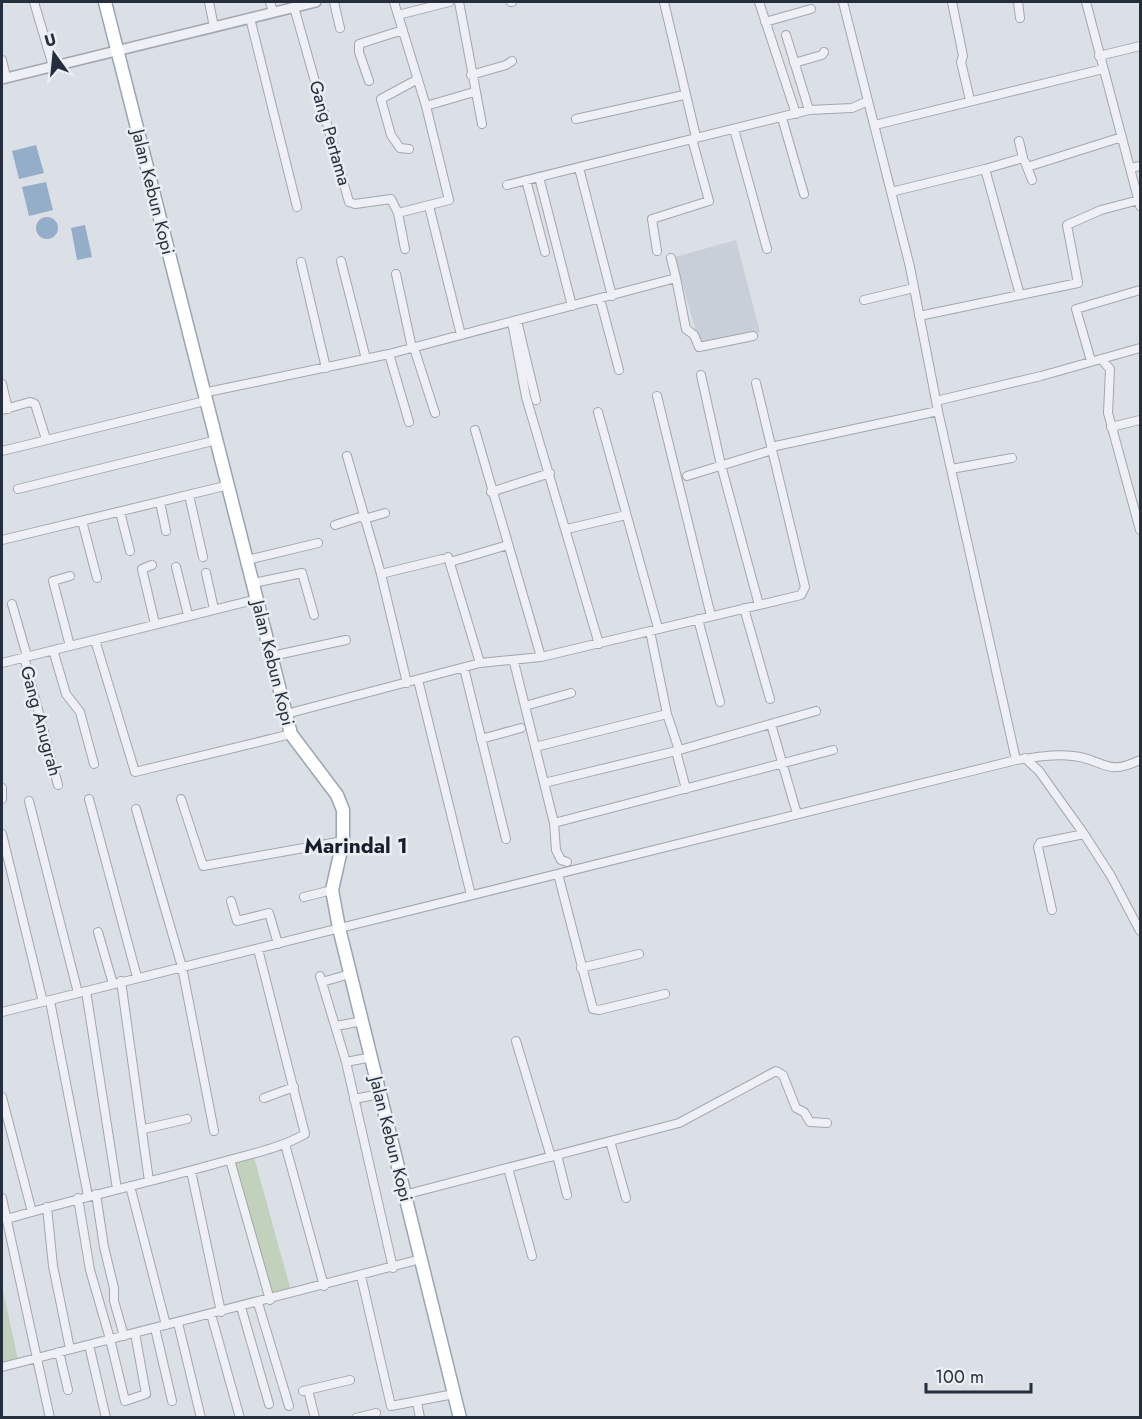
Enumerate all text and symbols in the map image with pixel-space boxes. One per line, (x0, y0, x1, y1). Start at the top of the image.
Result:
north arrow (24, 24, 84, 84)
text: U (42, 27, 59, 53)
street label: Gang Pertama (303, 77, 357, 189)
street label: Jalan Kebun Kopi (124, 125, 181, 257)
street label: Jalan Kebun Kopi (244, 596, 301, 728)
street label: Gang Anugrah (14, 663, 68, 779)
district label: Marindal 1 (304, 831, 408, 861)
street label: Jalan Kebun Kopi (362, 1072, 419, 1204)
scale bar (926, 1356, 1031, 1394)
text: 100 m (935, 1364, 984, 1390)

